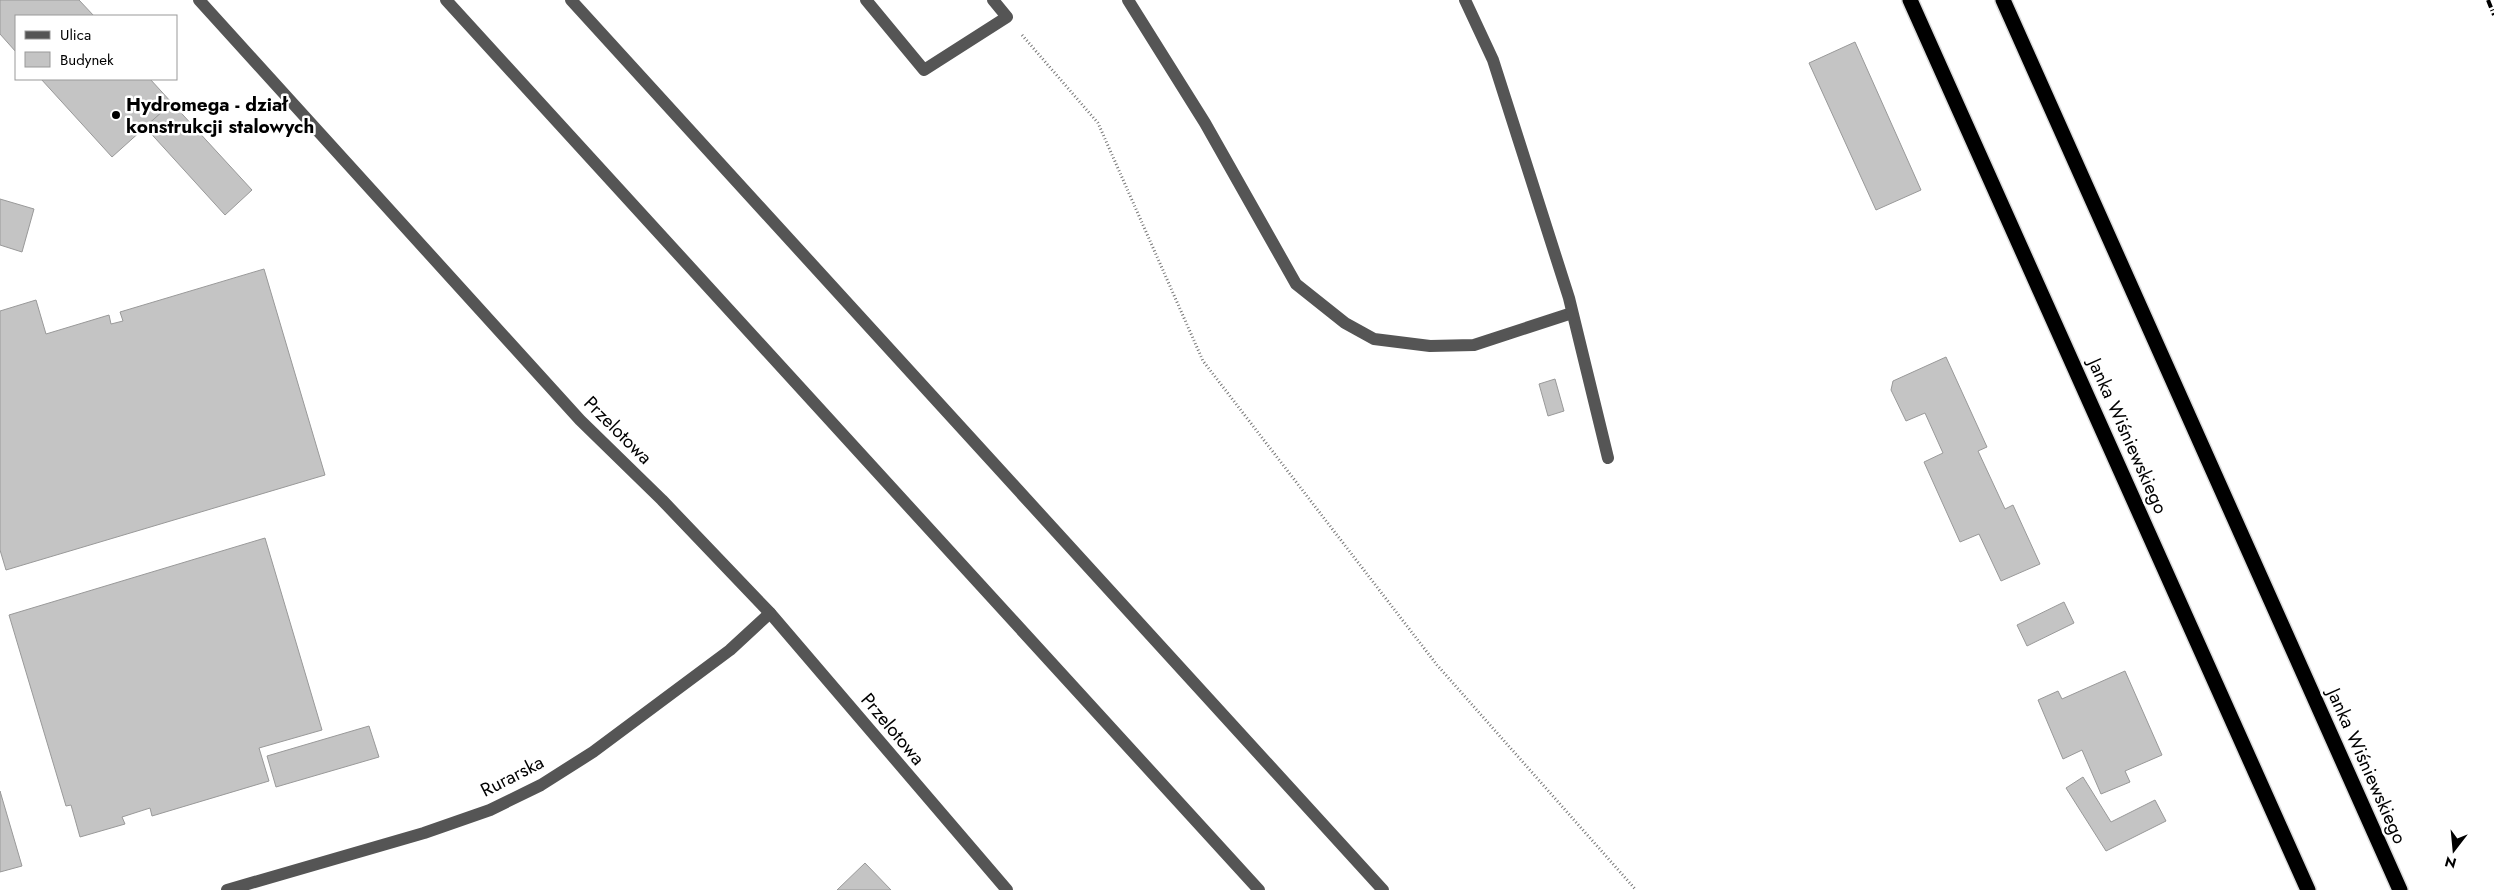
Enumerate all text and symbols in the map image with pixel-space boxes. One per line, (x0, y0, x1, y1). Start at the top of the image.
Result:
legend (15, 15, 178, 80)
text: Ulica (60, 24, 91, 46)
text: Budynek (60, 49, 114, 71)
place label: Hydromega - dział konstrukcji stalowych (126, 91, 314, 140)
marker: Hydromega - dział konstrukcji stalowych (110, 109, 122, 121)
street label: Janka Wiśniewskiego (2080, 351, 2174, 518)
street label: Przelotowa (578, 390, 658, 470)
street label: Janka Wiśniewskiego (2319, 681, 2413, 848)
street label: Przelotowa (855, 687, 931, 771)
street label: Rurarska (476, 749, 548, 803)
north arrow (2429, 825, 2479, 875)
text: N (2442, 851, 2459, 874)

